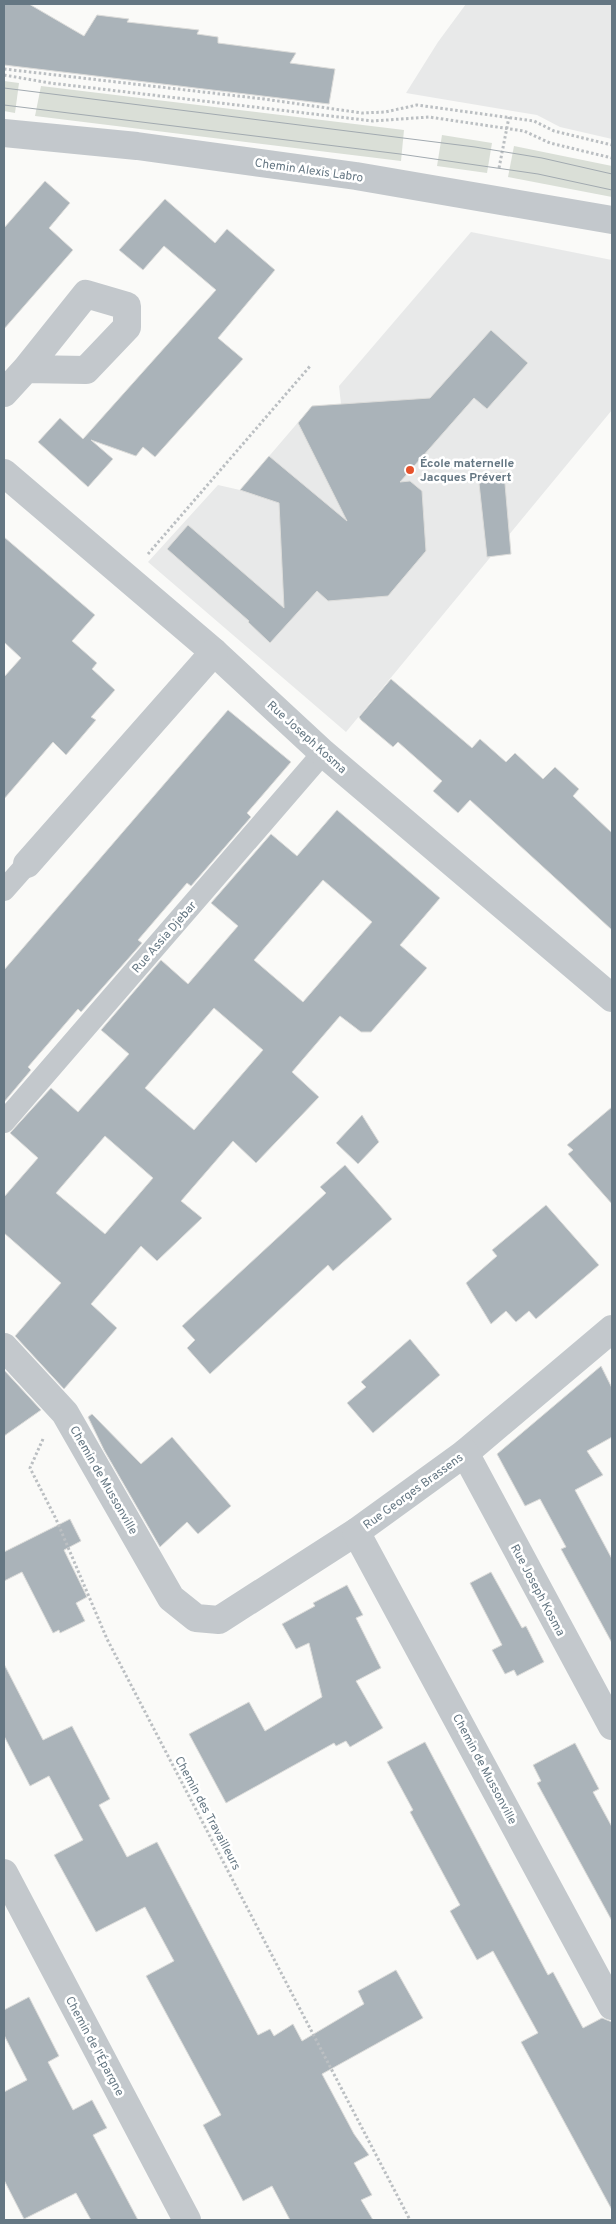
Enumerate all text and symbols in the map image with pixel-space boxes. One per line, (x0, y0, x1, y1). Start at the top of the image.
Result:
street label: Chemin Alexis Labro (254, 155, 364, 187)
place label: École maternelle Jacques Prévert (420, 456, 515, 486)
marker: École maternelle Jacques Prévert (404, 464, 416, 476)
street label: Rue Joseph Kosma (263, 698, 349, 778)
street label: Rue Assia Djebar (129, 898, 201, 977)
street label: Chemin de Mussonville (65, 1423, 141, 1538)
street label: Rue Georges Brassens (360, 1450, 467, 1534)
street label: Rue Joseph Kosma (506, 1542, 568, 1639)
street label: Chemin de Mussonville (448, 1711, 520, 1827)
street label: Chemin des Travailleurs (170, 1754, 244, 1873)
street label: Chemin de l'Épargne (61, 1994, 127, 2099)

